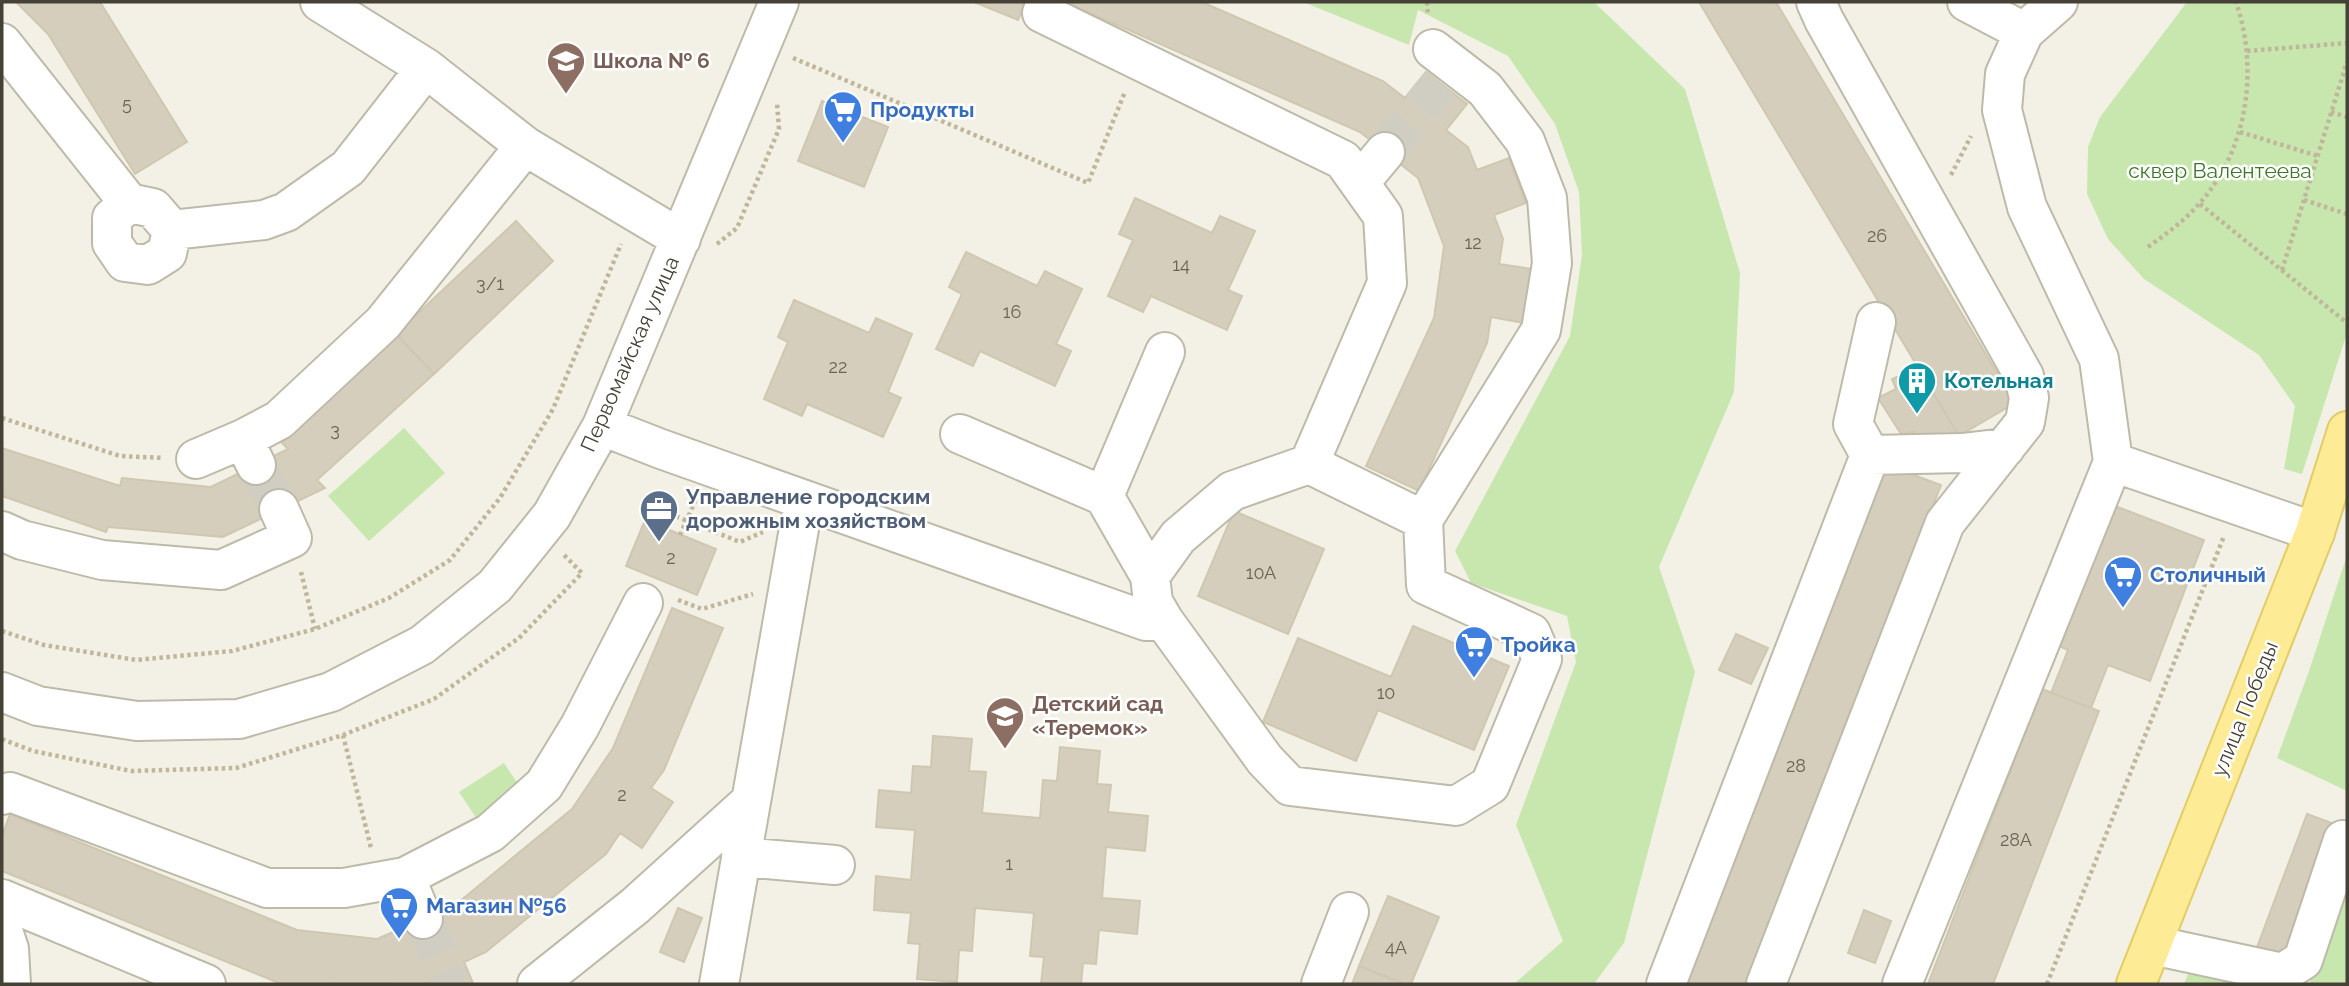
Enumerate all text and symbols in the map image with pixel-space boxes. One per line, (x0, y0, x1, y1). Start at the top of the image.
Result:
school or university icon: Школа № 6 (545, 40, 587, 95)
place label: Школа № 6 (593, 48, 710, 73)
supermarket icon: Продукты (822, 89, 864, 144)
house number: 5 (122, 93, 132, 114)
place label: Продукты (870, 97, 975, 122)
park label: сквер Валентеева (2128, 158, 2312, 183)
house number: 26 (1867, 225, 1887, 246)
house number: 12 (1464, 232, 1482, 253)
street label: Первомайская улица (575, 252, 684, 456)
house number: 14 (1172, 254, 1190, 275)
house number: 3/1 (476, 273, 504, 294)
house number: 16 (1003, 301, 1021, 322)
house number: 22 (829, 356, 847, 377)
building icon: Котельная (1896, 360, 1938, 415)
place label: Котельная (1944, 368, 2054, 393)
house number: 3 (330, 419, 340, 440)
place label: Управление городским дорожным хозяйством (685, 484, 930, 533)
office icon: Управление городским дорожным хозяйством (638, 488, 680, 543)
house number: 2 (666, 547, 676, 568)
supermarket icon: Столичный (2102, 554, 2144, 609)
house number: 10А (1246, 562, 1276, 583)
place label: Столичный (2150, 562, 2266, 587)
supermarket icon: Тройка (1453, 624, 1495, 679)
place label: Тройка (1501, 632, 1576, 657)
street label: улица Победы (2206, 637, 2283, 780)
house number: 10 (1377, 682, 1395, 703)
place label: Детский сад «Теремок» (1032, 691, 1163, 740)
school or university icon: Детский сад «Теремок» (984, 695, 1026, 750)
house number: 28 (1786, 755, 1806, 776)
house number: 2 (617, 784, 627, 805)
house number: 28А (2000, 829, 2032, 850)
house number: 1 (1005, 853, 1013, 874)
supermarket icon: Магазин №56 (378, 885, 420, 940)
place label: Магазин №56 (426, 893, 567, 918)
house number: 4А (1385, 937, 1407, 958)

